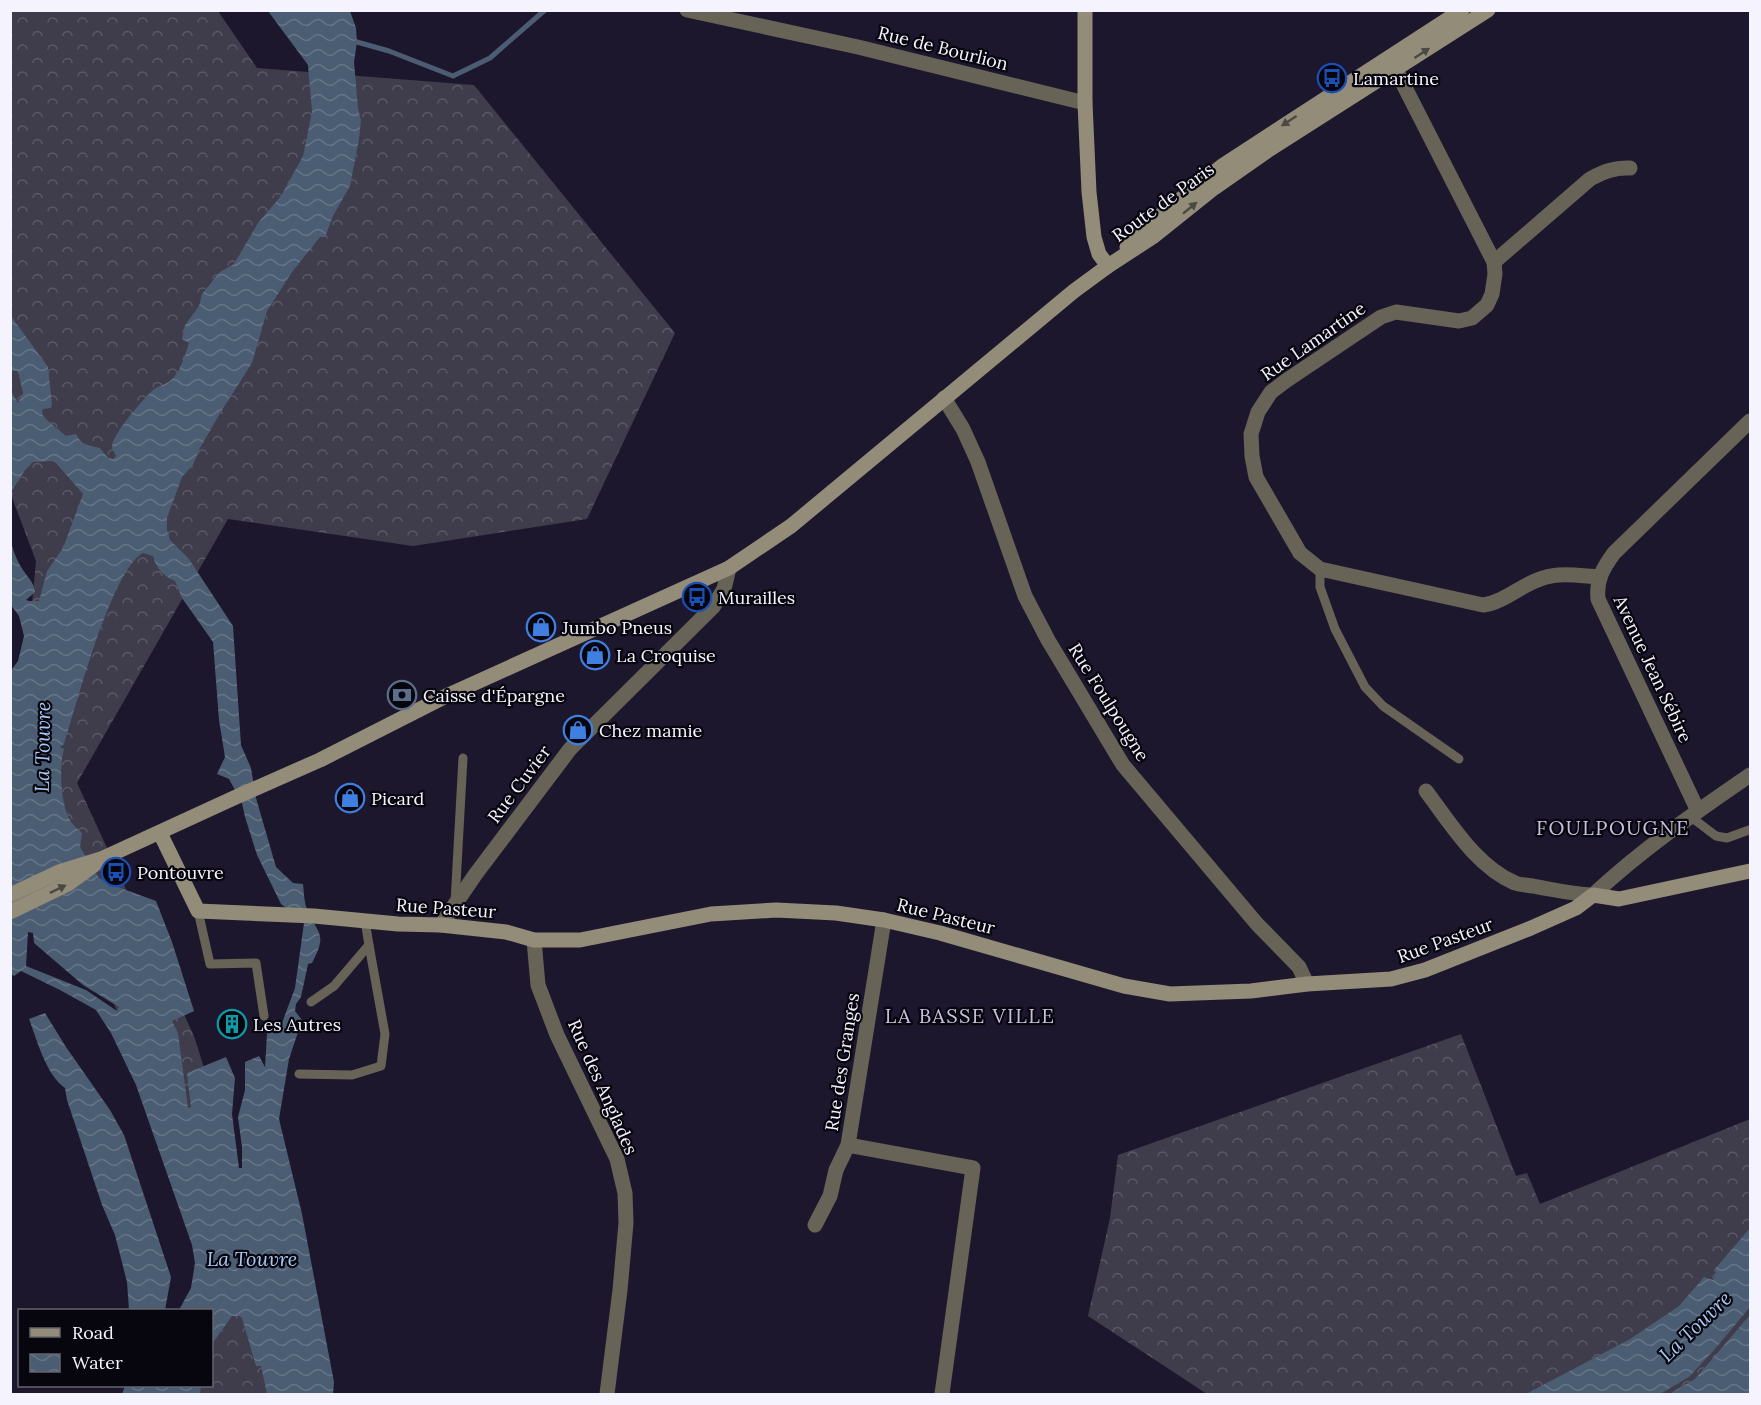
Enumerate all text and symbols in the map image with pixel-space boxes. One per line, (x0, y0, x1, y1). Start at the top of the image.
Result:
street label: Rue de Bourlion (875, 21, 1011, 75)
one-way arrow (1414, 48, 1430, 59)
bus stop icon: Lamartine (1316, 62, 1348, 94)
place label: Lamartine (1353, 67, 1439, 90)
one-way arrow (1281, 115, 1297, 126)
street label: Route de Paris (1108, 157, 1218, 247)
one-way arrow (1182, 202, 1197, 214)
street label: Rue Lamartine (1256, 296, 1370, 386)
bus stop icon: Murailles (681, 581, 713, 613)
place label: Murailles (718, 586, 795, 609)
street label: Avenue Jean Sébire (1608, 591, 1697, 747)
shop icon: Jumbo Pneus (525, 611, 557, 643)
place label: Jumbo Pneus (561, 616, 672, 639)
shop icon: La Croquise (579, 639, 611, 671)
street label: Rue Foulpougne (1063, 639, 1155, 766)
place label: La Croquise (616, 644, 716, 667)
bank icon: Caisse d'Épargne (386, 679, 418, 711)
place label: Caisse d'Épargne (423, 684, 565, 707)
water label: La Touvre (29, 701, 55, 793)
shop icon: Chez mamie (562, 714, 594, 746)
place label: Chez mamie (599, 719, 703, 742)
street label: Rue Cuvier (482, 740, 556, 827)
shop icon: Picard (334, 782, 366, 814)
place label: Picard (371, 787, 424, 810)
district label: FOULPOUGNE (1536, 815, 1690, 840)
bus stop icon: Pontouvre (100, 856, 132, 888)
place label: Pontouvre (137, 861, 224, 884)
one-way arrow (49, 885, 67, 895)
street label: Rue Pasteur (395, 893, 497, 923)
street label: Rue Pasteur (895, 893, 998, 939)
street label: Rue Pasteur (1394, 912, 1496, 968)
street label: Rue des Granges (820, 991, 864, 1133)
district label: LA BASSE VILLE (885, 1003, 1055, 1028)
building icon: Les Autres (216, 1008, 248, 1040)
place label: Les Autres (253, 1013, 341, 1036)
street label: Rue des Anglades (563, 1016, 643, 1158)
water label: La Touvre (207, 1246, 297, 1271)
water label: La Touvre (1654, 1285, 1736, 1367)
legend (18, 1309, 213, 1387)
text: Road (72, 1321, 114, 1344)
text: Water (72, 1351, 123, 1374)

